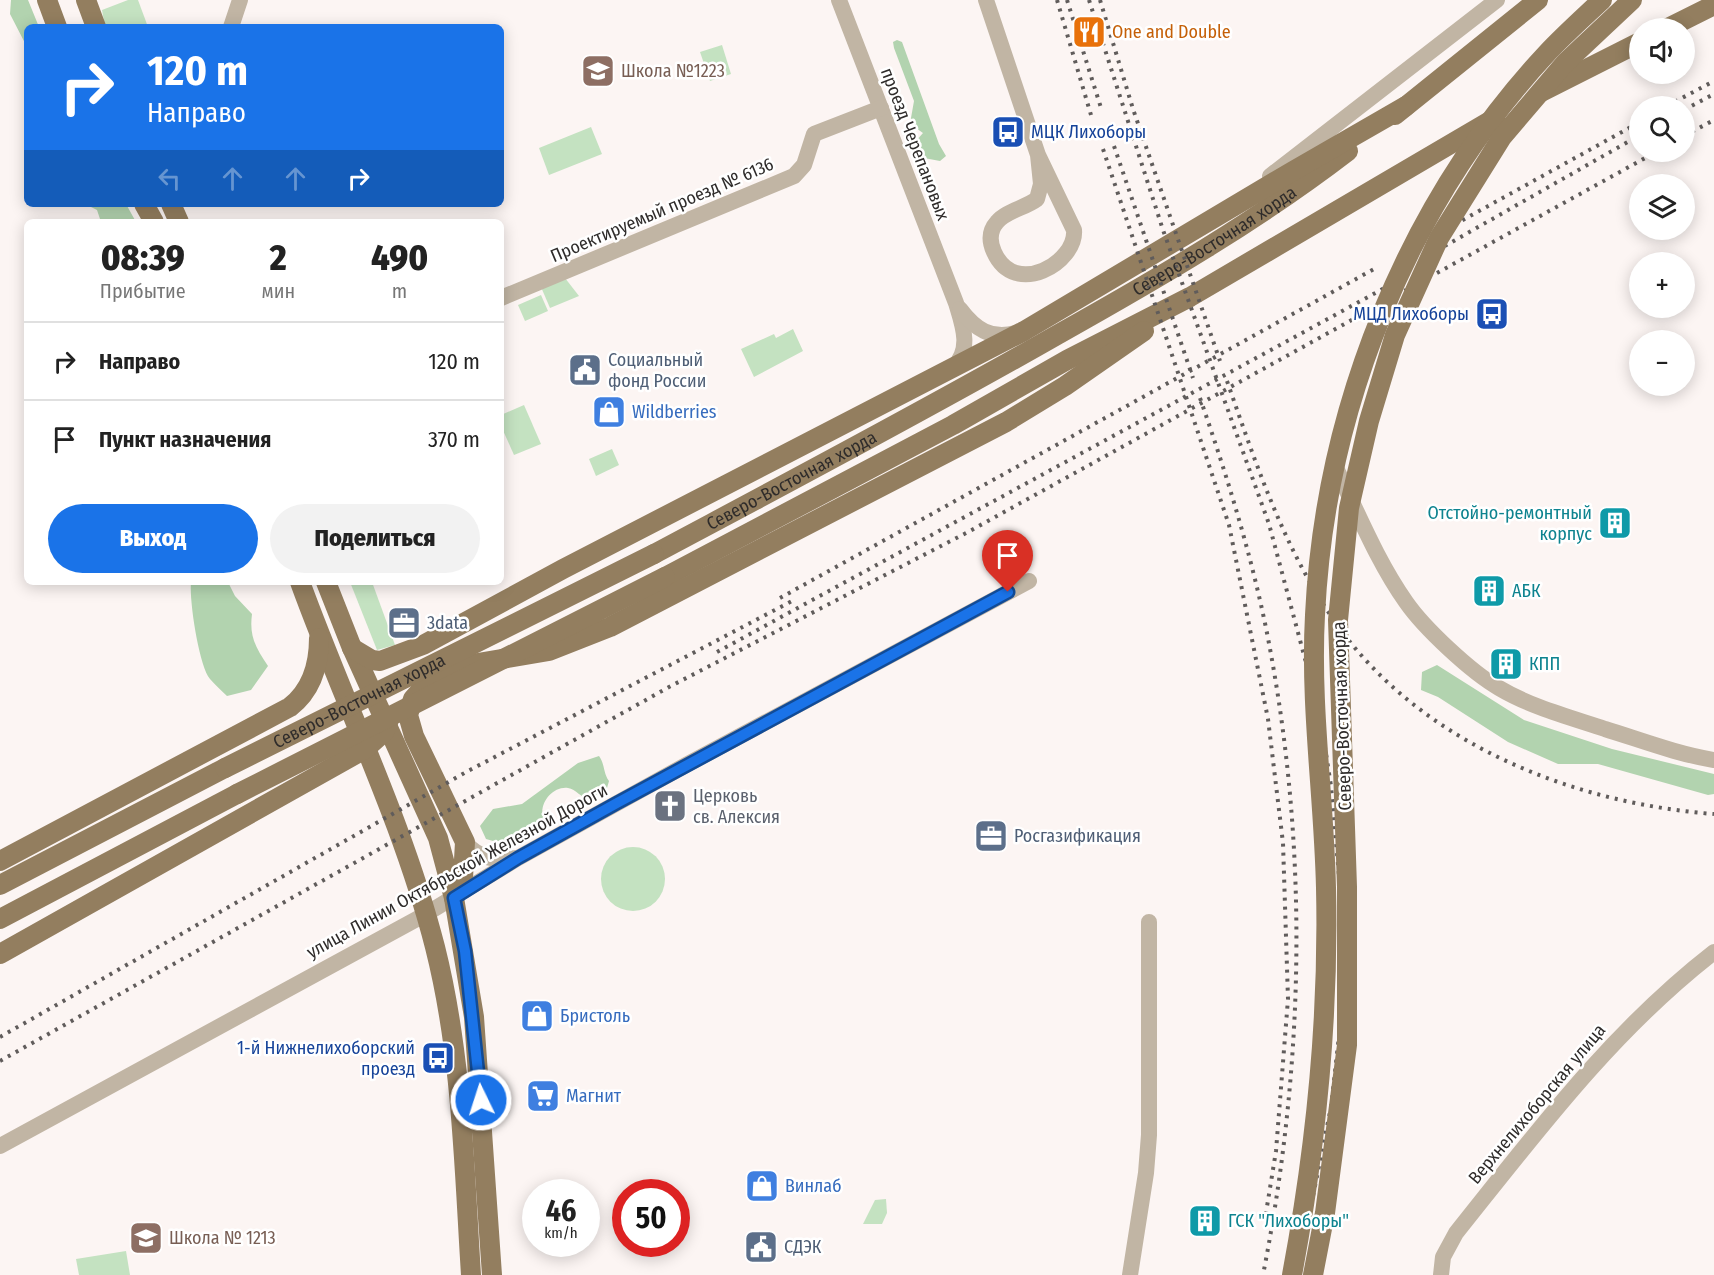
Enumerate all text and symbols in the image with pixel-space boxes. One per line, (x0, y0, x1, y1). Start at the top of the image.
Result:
restaurant icon: One and Double (1071, 14, 1107, 50)
map controls (1629, 18, 1695, 396)
button: sound (1629, 18, 1695, 84)
place label: One and Double (1112, 21, 1231, 43)
text: 120 m (147, 46, 248, 96)
icon: right (48, 48, 126, 126)
school or university icon: Школа №1223 (580, 53, 616, 89)
place label: Школа №1223 (621, 60, 725, 82)
street label: проезд Черепановых (876, 65, 954, 224)
button: search (1629, 96, 1695, 162)
text: Направо (147, 97, 246, 129)
bus stop icon: МЦК Лихоборы (990, 114, 1026, 150)
place label: МЦК Лихоборы (1031, 121, 1146, 143)
street label: Проектируемый проезд № 6136 (547, 153, 777, 267)
icon: left (153, 162, 186, 195)
icon: ahead (216, 162, 249, 195)
icon: ahead (279, 162, 312, 195)
icon: right (342, 162, 375, 195)
button: layers (1629, 174, 1695, 240)
street label: Северо-Восточная хорда (1128, 181, 1301, 301)
text: 08:39 (101, 236, 185, 280)
text: 2 (270, 236, 287, 280)
text: 490 (371, 236, 428, 280)
button: + (1629, 252, 1695, 318)
text: Прибытие (100, 279, 186, 303)
text: мин (262, 279, 295, 303)
text: m (392, 279, 407, 303)
bus stop icon: МЦД Лихоборы (1474, 296, 1510, 332)
place label: МЦД Лихоборы (1353, 303, 1469, 325)
button: − (1629, 330, 1695, 396)
icon: right (48, 345, 81, 378)
text: Направо (99, 348, 180, 375)
text: 120 m (428, 348, 480, 375)
place label: Социальный фонд России (608, 349, 706, 392)
public building icon: Социальный фонд России (567, 352, 603, 388)
shop icon: Wildberries (591, 394, 627, 430)
place label: Wildberries (632, 401, 717, 423)
icon: arrive (48, 423, 81, 456)
text: Пункт назначения (99, 426, 271, 453)
text: 370 m (428, 426, 480, 453)
street label: Северо-Восточная хорда (703, 426, 881, 535)
place label: Отстойно-ремонтный корпус (1427, 502, 1592, 545)
button: Выход (48, 504, 258, 573)
button: Поделиться (270, 504, 480, 573)
building icon: Отстойно-ремонтный корпус (1597, 505, 1633, 541)
pin (982, 530, 1033, 592)
icon: arrive (991, 539, 1024, 572)
building icon: АБК (1471, 573, 1507, 609)
place label: АБК (1512, 580, 1541, 602)
office icon: 3data (386, 605, 422, 641)
place label: 3data (427, 612, 468, 634)
street label: Северо-Восточная хорда (1328, 621, 1356, 811)
building icon: КПП (1488, 646, 1524, 682)
street label: Северо-Восточная хорда (269, 649, 449, 753)
place label: КПП (1529, 653, 1560, 675)
street label: улица Линии Октябрьской Железной Дороги (303, 779, 611, 963)
place label: Церковь св. Алексия (693, 785, 780, 828)
church icon: Церковь св. Алексия (652, 788, 688, 824)
office icon: Росгазификация (973, 818, 1009, 854)
place label: Росгазификация (1014, 825, 1141, 847)
shop icon: Бристоль (519, 998, 555, 1034)
place label: Бристоль (560, 1005, 630, 1027)
street label: Верхнелихоборская улица (1464, 1020, 1610, 1188)
place label: 1-й Нижнелихоборский проезд (237, 1037, 415, 1080)
bus stop icon: 1-й Нижнелихоборский проезд (420, 1040, 456, 1076)
position arrow (449, 1068, 513, 1132)
supermarket icon: Магнит (525, 1078, 561, 1114)
place label: Магнит (566, 1085, 622, 1107)
shop icon: Винлаб (744, 1168, 780, 1204)
place label: Винлаб (785, 1175, 842, 1197)
speed limit sign: 50 (612, 1179, 690, 1257)
text: 46 (545, 1193, 577, 1229)
building icon: ГСК "Лихоборы" (1187, 1203, 1223, 1239)
place label: ГСК "Лихоборы" (1228, 1210, 1349, 1232)
school or university icon: Школа № 1213 (128, 1220, 164, 1256)
text: km/h (544, 1224, 578, 1242)
place label: Школа № 1213 (169, 1227, 276, 1249)
public building icon: СДЭК (743, 1229, 779, 1265)
place label: СДЭК (784, 1236, 822, 1258)

